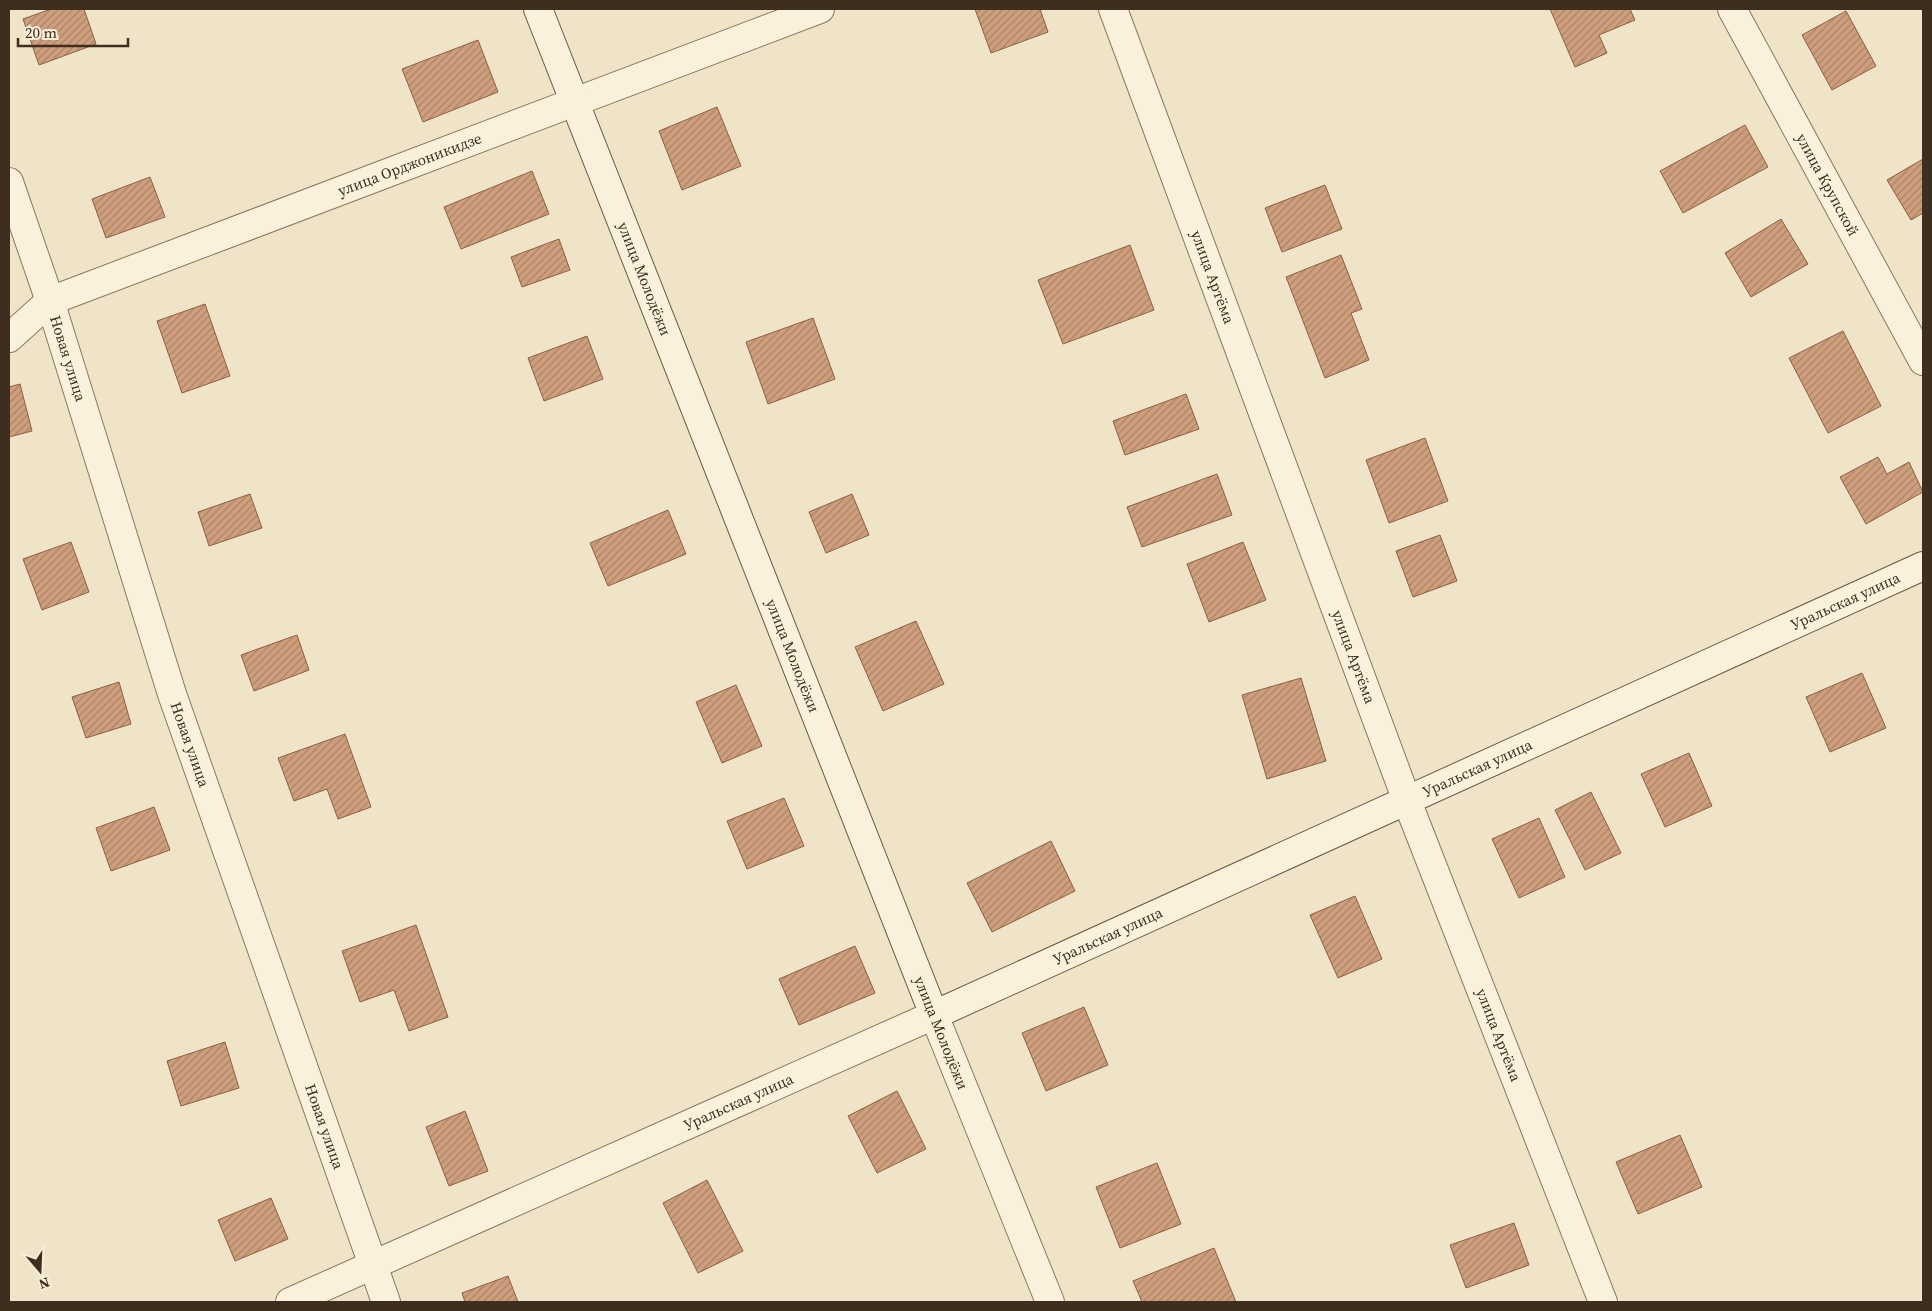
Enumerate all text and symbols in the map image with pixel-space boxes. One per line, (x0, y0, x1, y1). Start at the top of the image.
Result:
scale bar (18, 15, 128, 47)
text: 20 m (25, 22, 57, 43)
street label: улица Орджоникидзе (335, 127, 485, 201)
street label: улица Крупской (1791, 129, 1864, 240)
street label: улица Молодёжи (613, 219, 677, 339)
street label: улица Артёма (1186, 227, 1240, 327)
street label: Новая улица (45, 313, 92, 404)
street label: Уральская улица (1787, 567, 1904, 635)
street label: улица Молодёжи (761, 596, 825, 716)
street label: улица Артёма (1327, 607, 1381, 707)
street label: Новая улица (166, 699, 215, 790)
street label: Уральская улица (1419, 734, 1536, 802)
street label: Уральская улица (1049, 901, 1166, 970)
street label: улица Молодёжи (909, 973, 974, 1093)
street label: улица Артёма (1471, 985, 1527, 1085)
street label: Уральская улица (680, 1068, 797, 1135)
street label: Новая улица (300, 1081, 350, 1172)
north arrow (15, 1246, 65, 1296)
text: N (36, 1272, 52, 1294)

